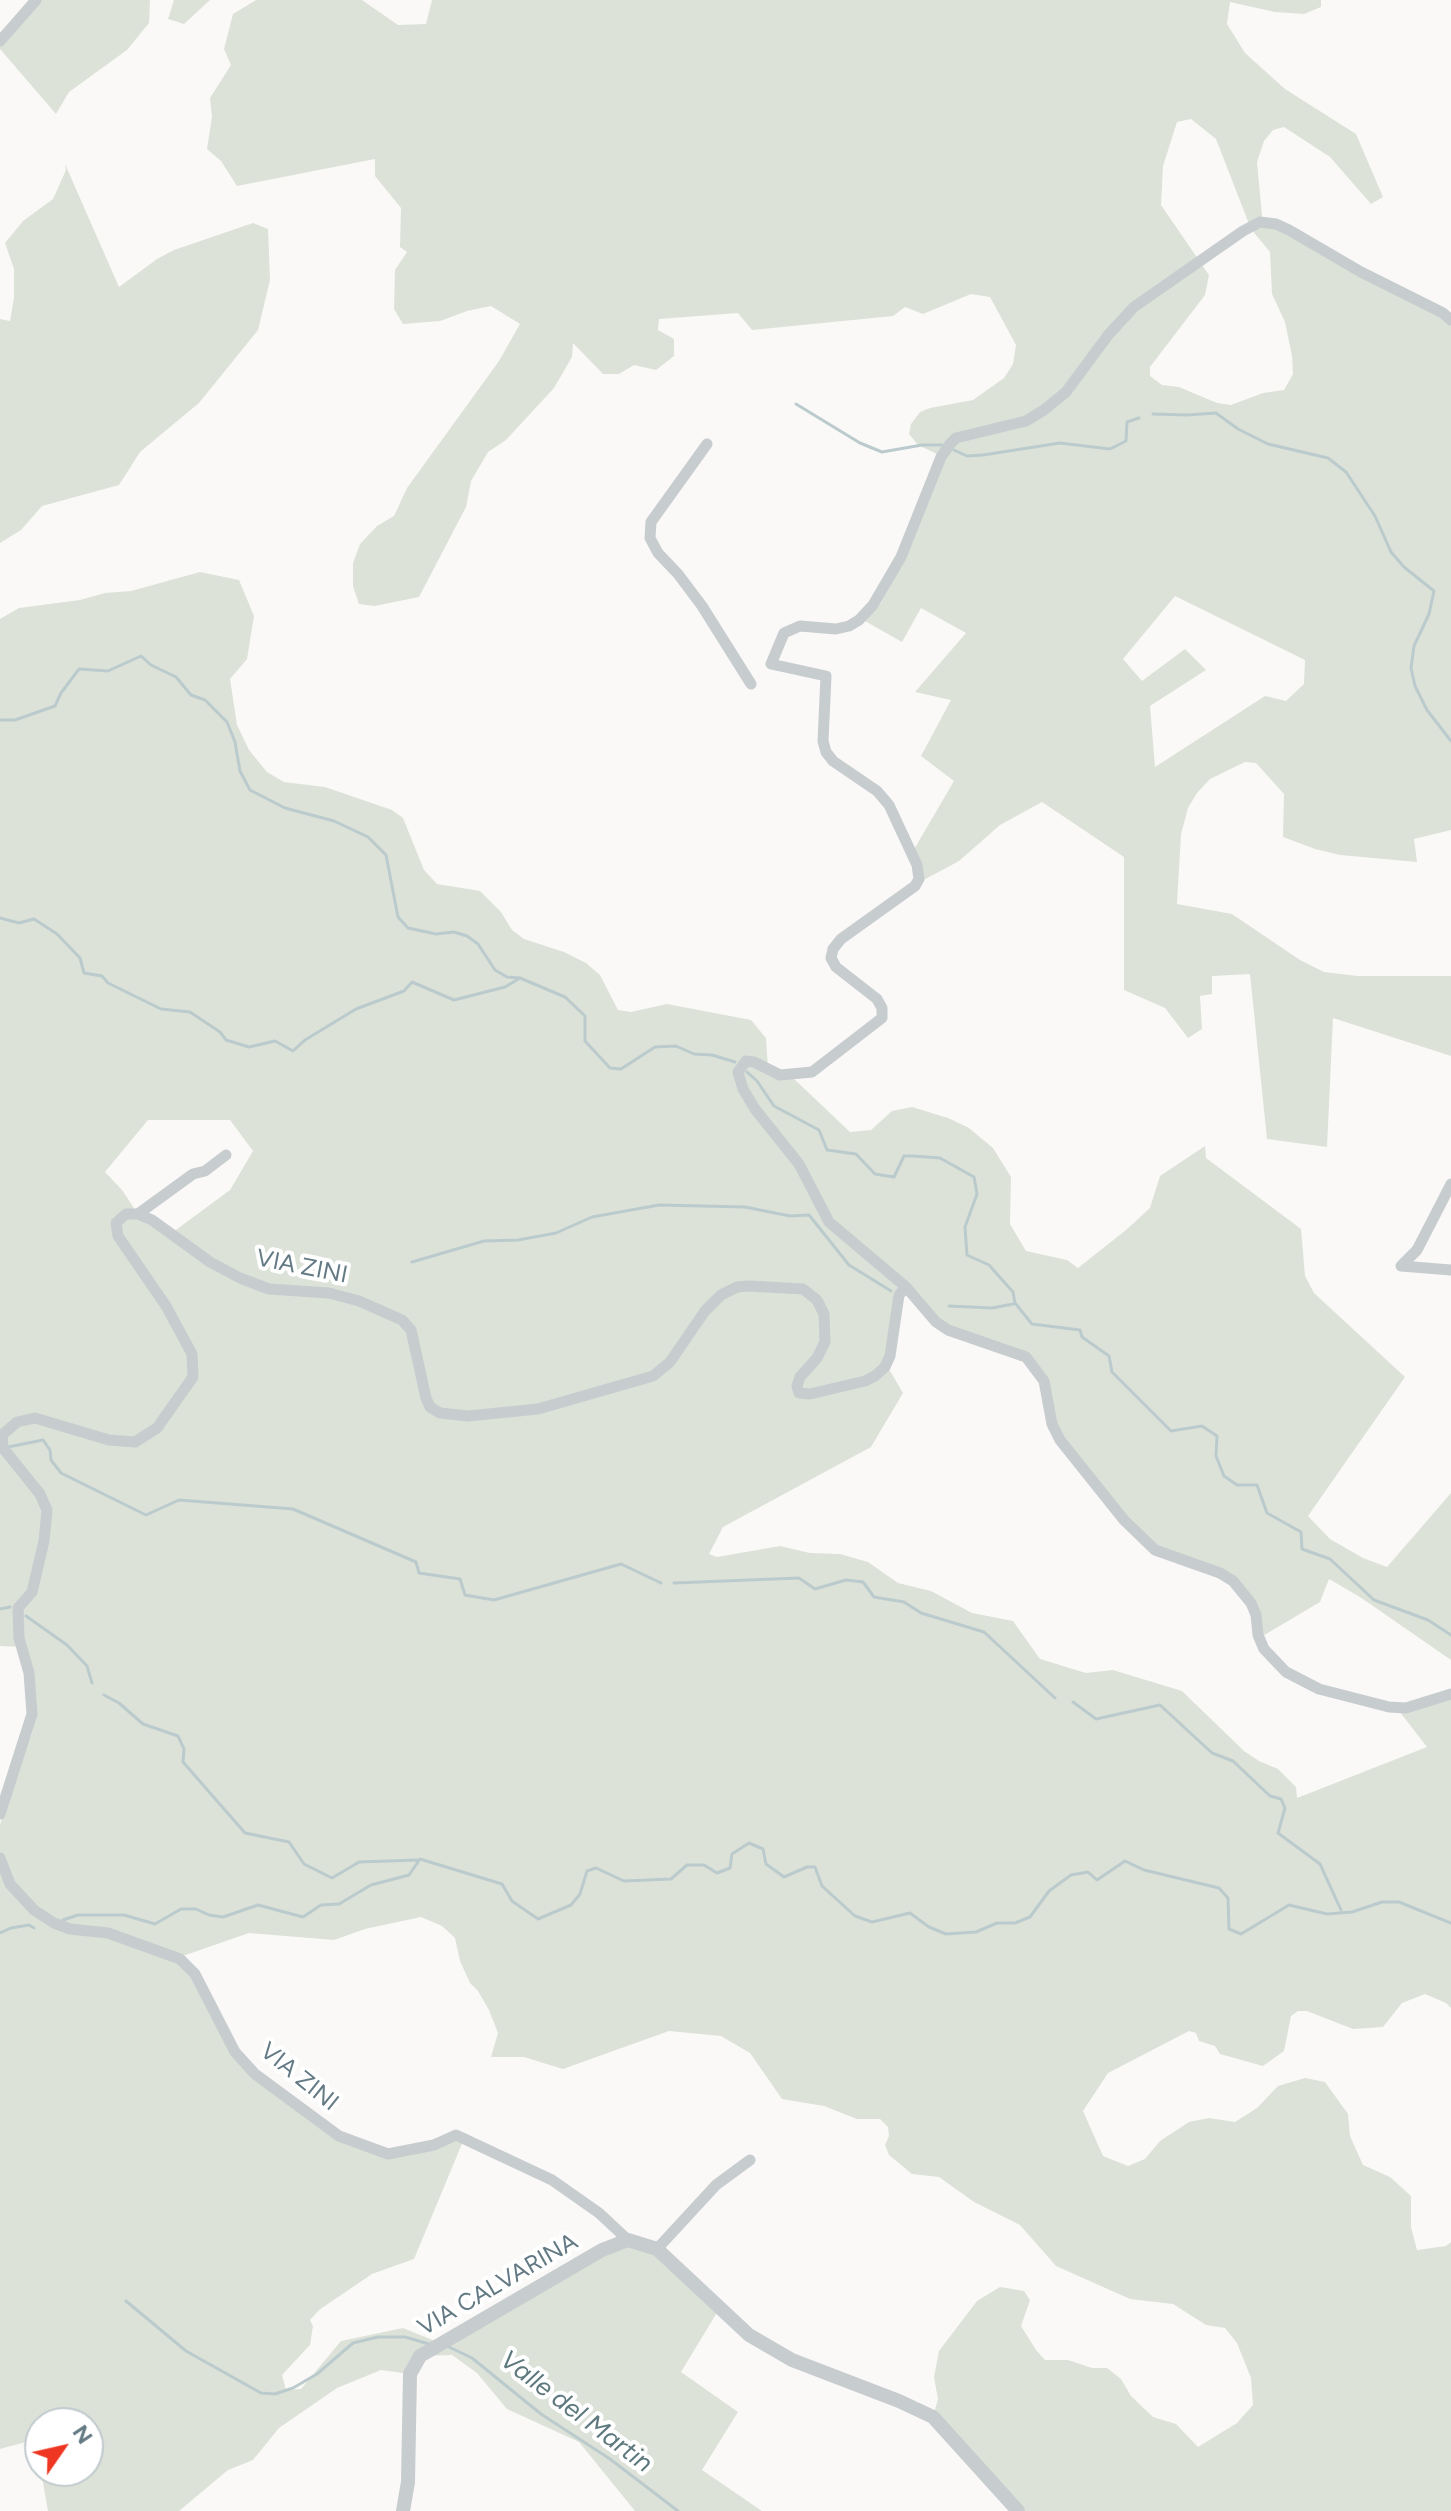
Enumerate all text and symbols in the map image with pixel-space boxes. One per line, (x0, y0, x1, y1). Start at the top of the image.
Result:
street label: VIA ZINI (254, 1244, 350, 1290)
street label: VIA ZINI (254, 2037, 344, 2117)
street label: VIA CALVARINA (413, 2228, 583, 2342)
water label: Valle del Martin (494, 2345, 658, 2479)
north arrow (24, 2407, 104, 2487)
text: N (67, 2420, 99, 2449)

